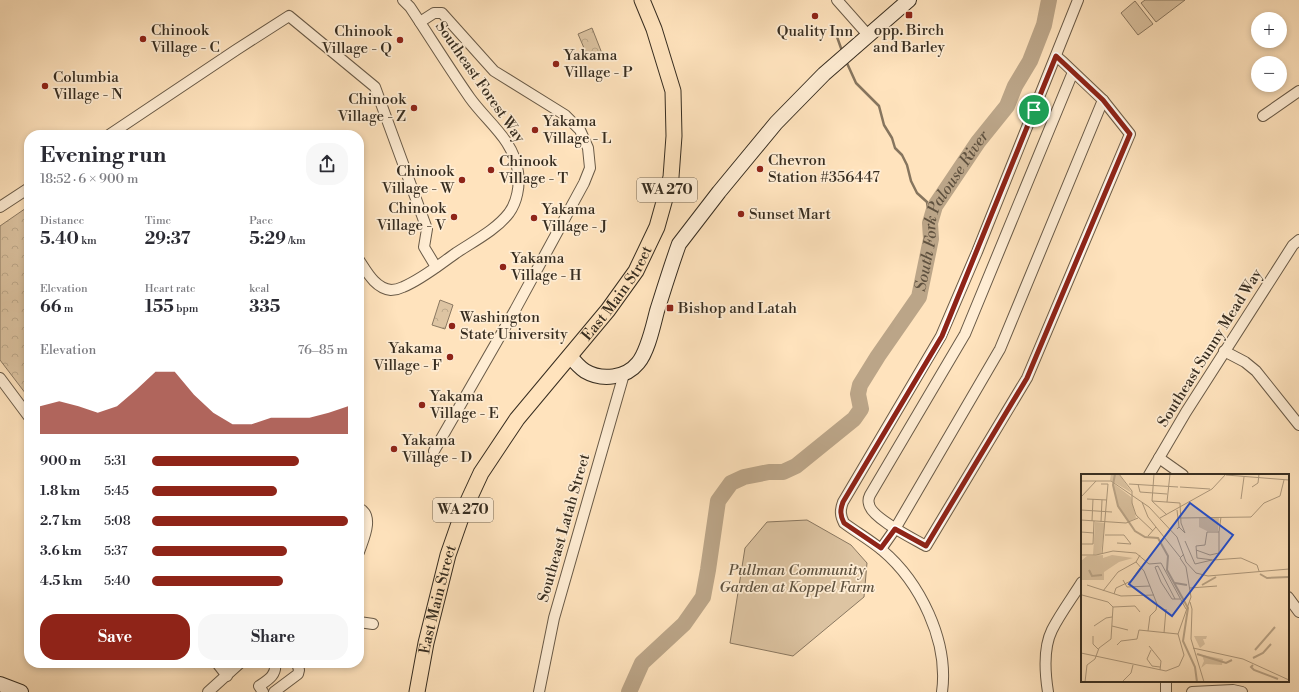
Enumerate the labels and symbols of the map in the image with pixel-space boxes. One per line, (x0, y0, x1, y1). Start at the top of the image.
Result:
marker: opp. Birch and Barley (904, 10, 914, 20)
marker: Quality Inn (810, 11, 820, 21)
street label: Southeast Forest Way (431, 18, 529, 147)
place label: Chinook Village - C (150, 21, 220, 57)
place label: opp. Birch and Barley (873, 21, 946, 57)
place label: Chinook Village - Q (321, 22, 393, 58)
place label: Quality Inn (777, 22, 853, 41)
marker: Chinook Village - C (138, 34, 148, 44)
marker: Chinook Village - Q (395, 35, 405, 45)
place label: Yakama Village - P (563, 46, 633, 82)
marker: Yakama Village - P (551, 59, 561, 69)
place label: Columbia Village - N (52, 68, 123, 104)
marker: Columbia Village - N (40, 81, 50, 91)
place label: Chinook Village - Z (337, 90, 407, 126)
pin (1017, 93, 1051, 127)
marker: Chinook Village - Z (409, 103, 419, 113)
place label: Yakama Village - L (542, 112, 612, 148)
marker: Yakama Village - L (530, 125, 540, 135)
water label: South Fork Palouse River (910, 126, 994, 293)
place label: Chevron Station #356447 (768, 151, 880, 187)
place label: Chinook Village - T (498, 152, 569, 188)
place label: Chinook Village - W (381, 162, 455, 198)
marker: Chevron Station #356447 (755, 164, 765, 174)
marker: Chinook Village - T (486, 165, 496, 175)
marker: Chinook Village - W (457, 175, 467, 185)
road number: WA 270 (637, 178, 697, 202)
place label: Chinook Village - V (376, 199, 447, 235)
place label: Yakama Village - J (541, 200, 607, 236)
place label: Sunset Mart (749, 205, 831, 224)
marker: Sunset Mart (736, 209, 746, 219)
marker: Chinook Village - V (449, 212, 459, 222)
marker: Yakama Village - J (529, 213, 539, 223)
street label: East Main Street (577, 242, 656, 344)
place label: Yakama Village - H (510, 249, 582, 285)
marker: Yakama Village - H (498, 262, 508, 272)
street label: Southeast Sunny Mead Way (1153, 265, 1267, 431)
place label: Bishop and Latah (677, 299, 797, 318)
marker: Bishop and Latah (665, 303, 675, 313)
place label: Washington State University (459, 308, 568, 344)
marker: Washington State University (447, 321, 457, 331)
place label: Yakama Village - F (373, 339, 442, 375)
marker: Yakama Village - F (445, 352, 455, 362)
place label: Yakama Village - E (429, 387, 499, 423)
marker: Yakama Village - E (417, 400, 427, 410)
place label: Yakama Village - D (401, 431, 472, 467)
marker: Yakama Village - D (389, 444, 399, 454)
street label: Southeast Latah Street (534, 451, 595, 605)
inset map (1081, 474, 1289, 682)
road number: WA 270 (433, 498, 493, 522)
street label: East Main Street (415, 541, 461, 655)
park label: Pullman Community Garden at Koppel Farm (719, 561, 875, 597)

